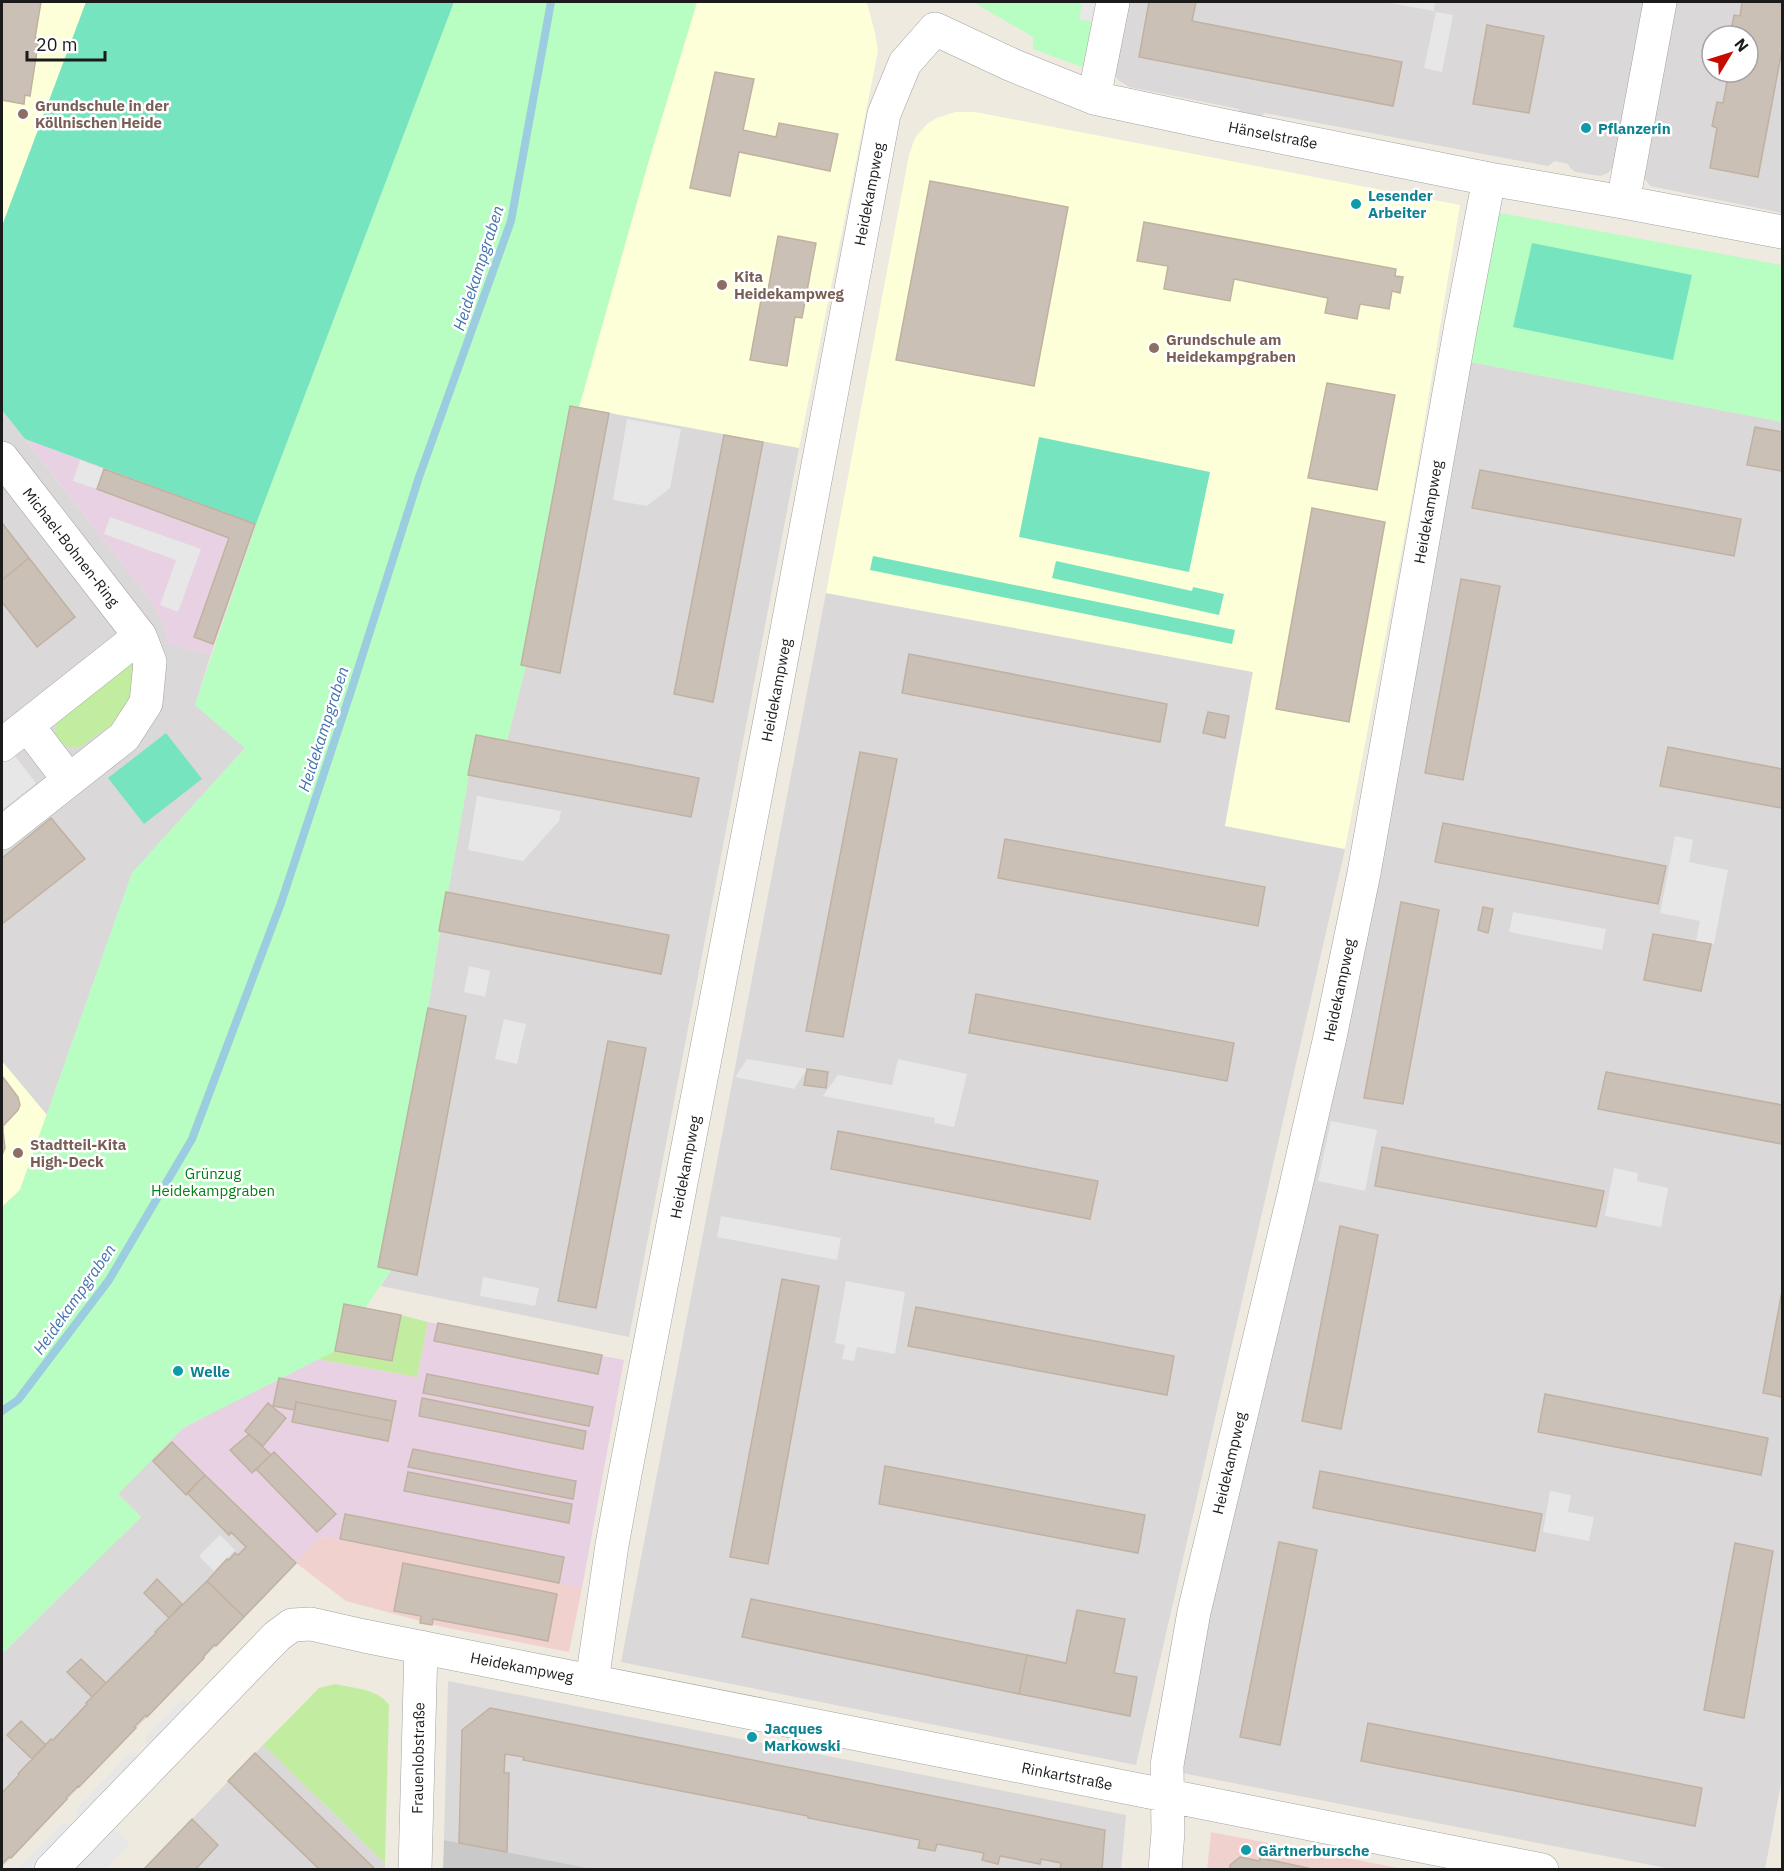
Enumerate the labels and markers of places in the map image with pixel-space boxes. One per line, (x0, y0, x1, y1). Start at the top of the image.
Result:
place label: Grundschule in der Köllnischen Heide (35, 96, 169, 132)
marker: Grundschule in der Köllnischen Heide (16, 107, 30, 121)
place label: Pflanzerin (1598, 119, 1671, 138)
marker: Pflanzerin (1579, 121, 1593, 135)
place label: Lesender Arbeiter (1368, 186, 1433, 222)
marker: Lesender Arbeiter (1349, 197, 1363, 211)
place label: Kita Heidekampweg (734, 267, 845, 303)
marker: Kita Heidekampweg (715, 278, 729, 292)
place label: Grundschule am Heidekampgraben (1166, 330, 1296, 366)
marker: Grundschule am Heidekampgraben (1147, 341, 1161, 355)
place label: Stadtteil-Kita High-Deck (30, 1135, 127, 1171)
marker: Stadtteil-Kita High-Deck (11, 1146, 25, 1160)
place label: Welle (190, 1362, 230, 1381)
marker: Welle (171, 1364, 185, 1378)
place label: Jacques Markowski (764, 1719, 841, 1755)
marker: Jacques Markowski (745, 1730, 759, 1744)
place label: Gärtnerbursche (1258, 1841, 1369, 1860)
marker: Gärtnerbursche (1239, 1843, 1253, 1857)

